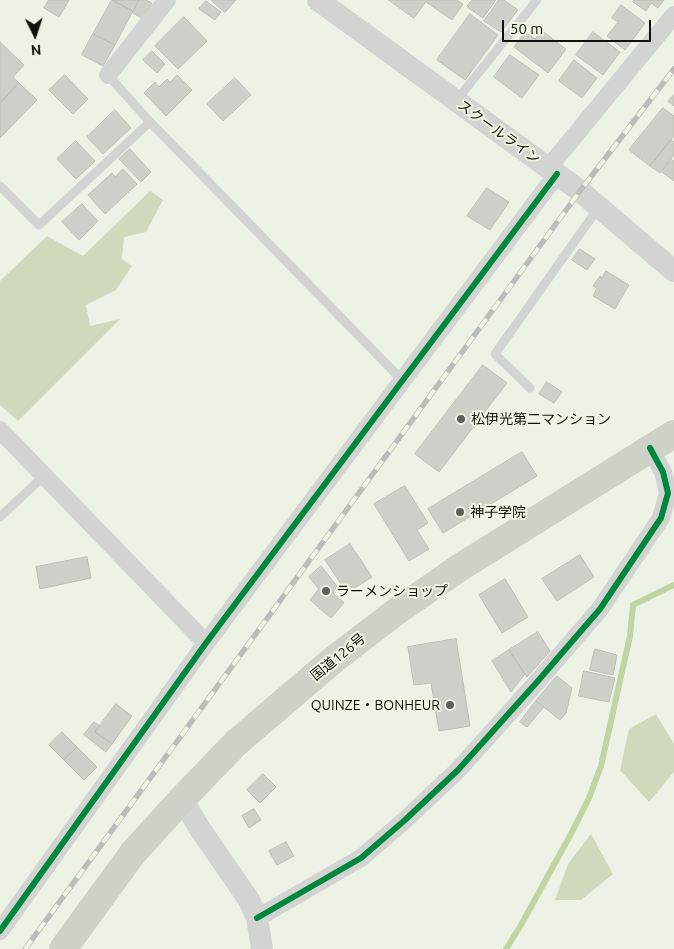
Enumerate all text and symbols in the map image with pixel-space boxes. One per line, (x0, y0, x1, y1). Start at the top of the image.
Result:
north arrow (10, 10, 60, 60)
scale bar (504, 10, 653, 42)
text: 50 m (510, 20, 543, 37)
text: N (30, 42, 42, 58)
street label: スクールライン (454, 96, 544, 168)
place label: 松伊光第二マンション (471, 411, 611, 427)
marker: 松伊光第二マンション (455, 413, 467, 425)
place label: 神子学院 (470, 504, 526, 520)
marker: 神子学院 (454, 506, 466, 518)
place label: ラーメンショップ (336, 583, 448, 599)
marker: ラーメンショップ (320, 585, 332, 597)
street label: 国道126号 (307, 630, 369, 684)
place label: QUINZE・BONHEUR (311, 697, 440, 713)
marker: QUINZE・BONHEUR (444, 699, 456, 711)

